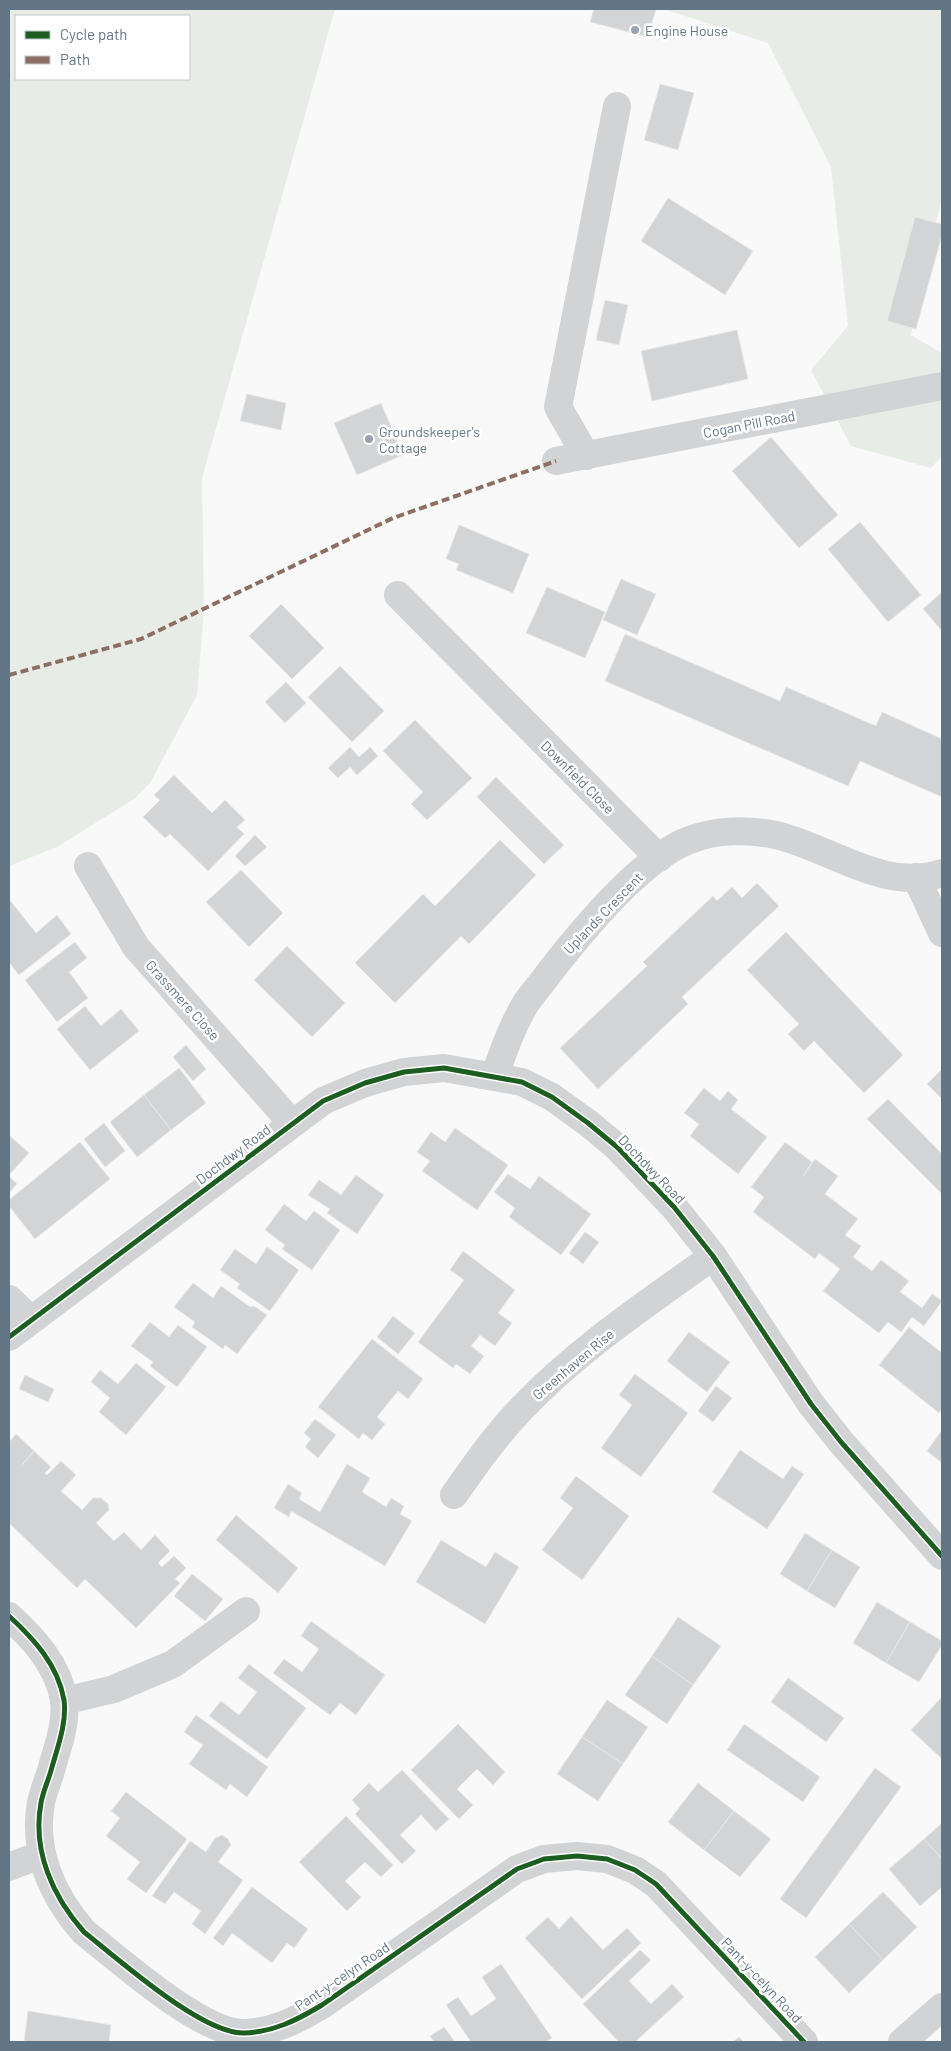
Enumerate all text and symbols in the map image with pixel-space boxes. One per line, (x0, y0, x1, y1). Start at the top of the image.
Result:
legend (15, 15, 190, 80)
place label: Engine House (645, 22, 728, 39)
marker: Engine House (629, 24, 641, 36)
text: Cycle path (60, 25, 127, 43)
text: Path (60, 50, 90, 68)
street label: Cogan Pill Road (702, 407, 796, 441)
place label: Groundskeeper's Cottage (379, 423, 480, 456)
marker: Groundskeeper's Cottage (363, 433, 375, 445)
street label: Downfield Close (538, 737, 618, 817)
street label: Uplands Crescent (560, 869, 646, 957)
street label: Grassmere Close (143, 956, 223, 1044)
street label: Dochdwy Road (192, 1120, 274, 1188)
street label: Dochdwy Road (615, 1131, 689, 1207)
street label: Greenhaven Rise (529, 1325, 617, 1403)
street label: Pant-y-celyn Road (718, 1934, 806, 2026)
street label: Pant-y-celyn Road (291, 1938, 393, 2014)

